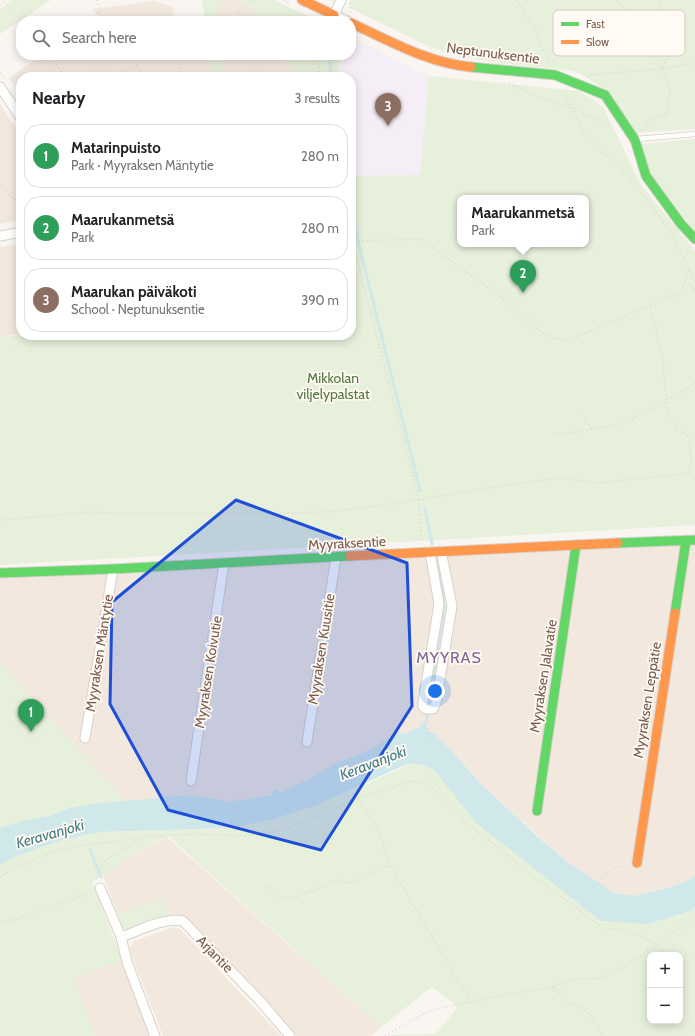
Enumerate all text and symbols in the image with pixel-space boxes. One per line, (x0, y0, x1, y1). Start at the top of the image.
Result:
legend (553, 10, 685, 56)
search box (16, 16, 356, 60)
text: Fast (586, 17, 605, 31)
icon: search (30, 27, 52, 49)
text: Search here (62, 29, 137, 47)
text: Slow (586, 35, 609, 49)
street label: Neptunuksentie (445, 38, 541, 68)
text: Nearby (32, 88, 85, 108)
text: 3 results (294, 90, 340, 106)
pin: 3 (375, 93, 401, 126)
text: Matarinpuisto (71, 139, 161, 157)
text: 1 (44, 148, 48, 164)
text: 280 m (301, 148, 339, 164)
text: Park · Myyraksen Mäntytie (71, 157, 214, 173)
popup (457, 195, 589, 247)
text: Maarukanmetsä (471, 204, 575, 222)
text: Maarukanmetsä (71, 211, 174, 229)
text: 2 (43, 220, 49, 236)
text: 280 m (301, 220, 339, 236)
text: Park (471, 222, 495, 238)
text: Park (71, 229, 94, 245)
pin: 2 (510, 260, 536, 293)
text: Maarukan päiväkoti (71, 283, 197, 301)
text: 3 (42, 292, 50, 308)
text: 390 m (301, 292, 339, 308)
text: School · Neptunuksentie (71, 301, 205, 317)
park label: Mikkolan viljelypalstat (296, 369, 370, 403)
street label: Myyraksentie (308, 532, 386, 554)
street label: Myyraksen Kuusitie (303, 592, 339, 706)
street label: Myyraksen Mäntytie (81, 593, 117, 713)
street label: Myyraksen Koivutie (190, 614, 226, 730)
street label: Myyraksen Jalavatie (525, 618, 561, 734)
street label: Myyraksen Leppätie (629, 641, 665, 759)
district label: MYYRAS (416, 648, 482, 667)
your location (425, 681, 445, 701)
pin: 1 (18, 699, 44, 732)
water label: Keravanjoki (337, 742, 410, 784)
water label: Keravanjoki (14, 815, 87, 852)
street label: Arjantie (193, 931, 237, 977)
map controls (647, 952, 683, 1024)
button: + (647, 952, 683, 988)
button: − (647, 988, 683, 1024)

